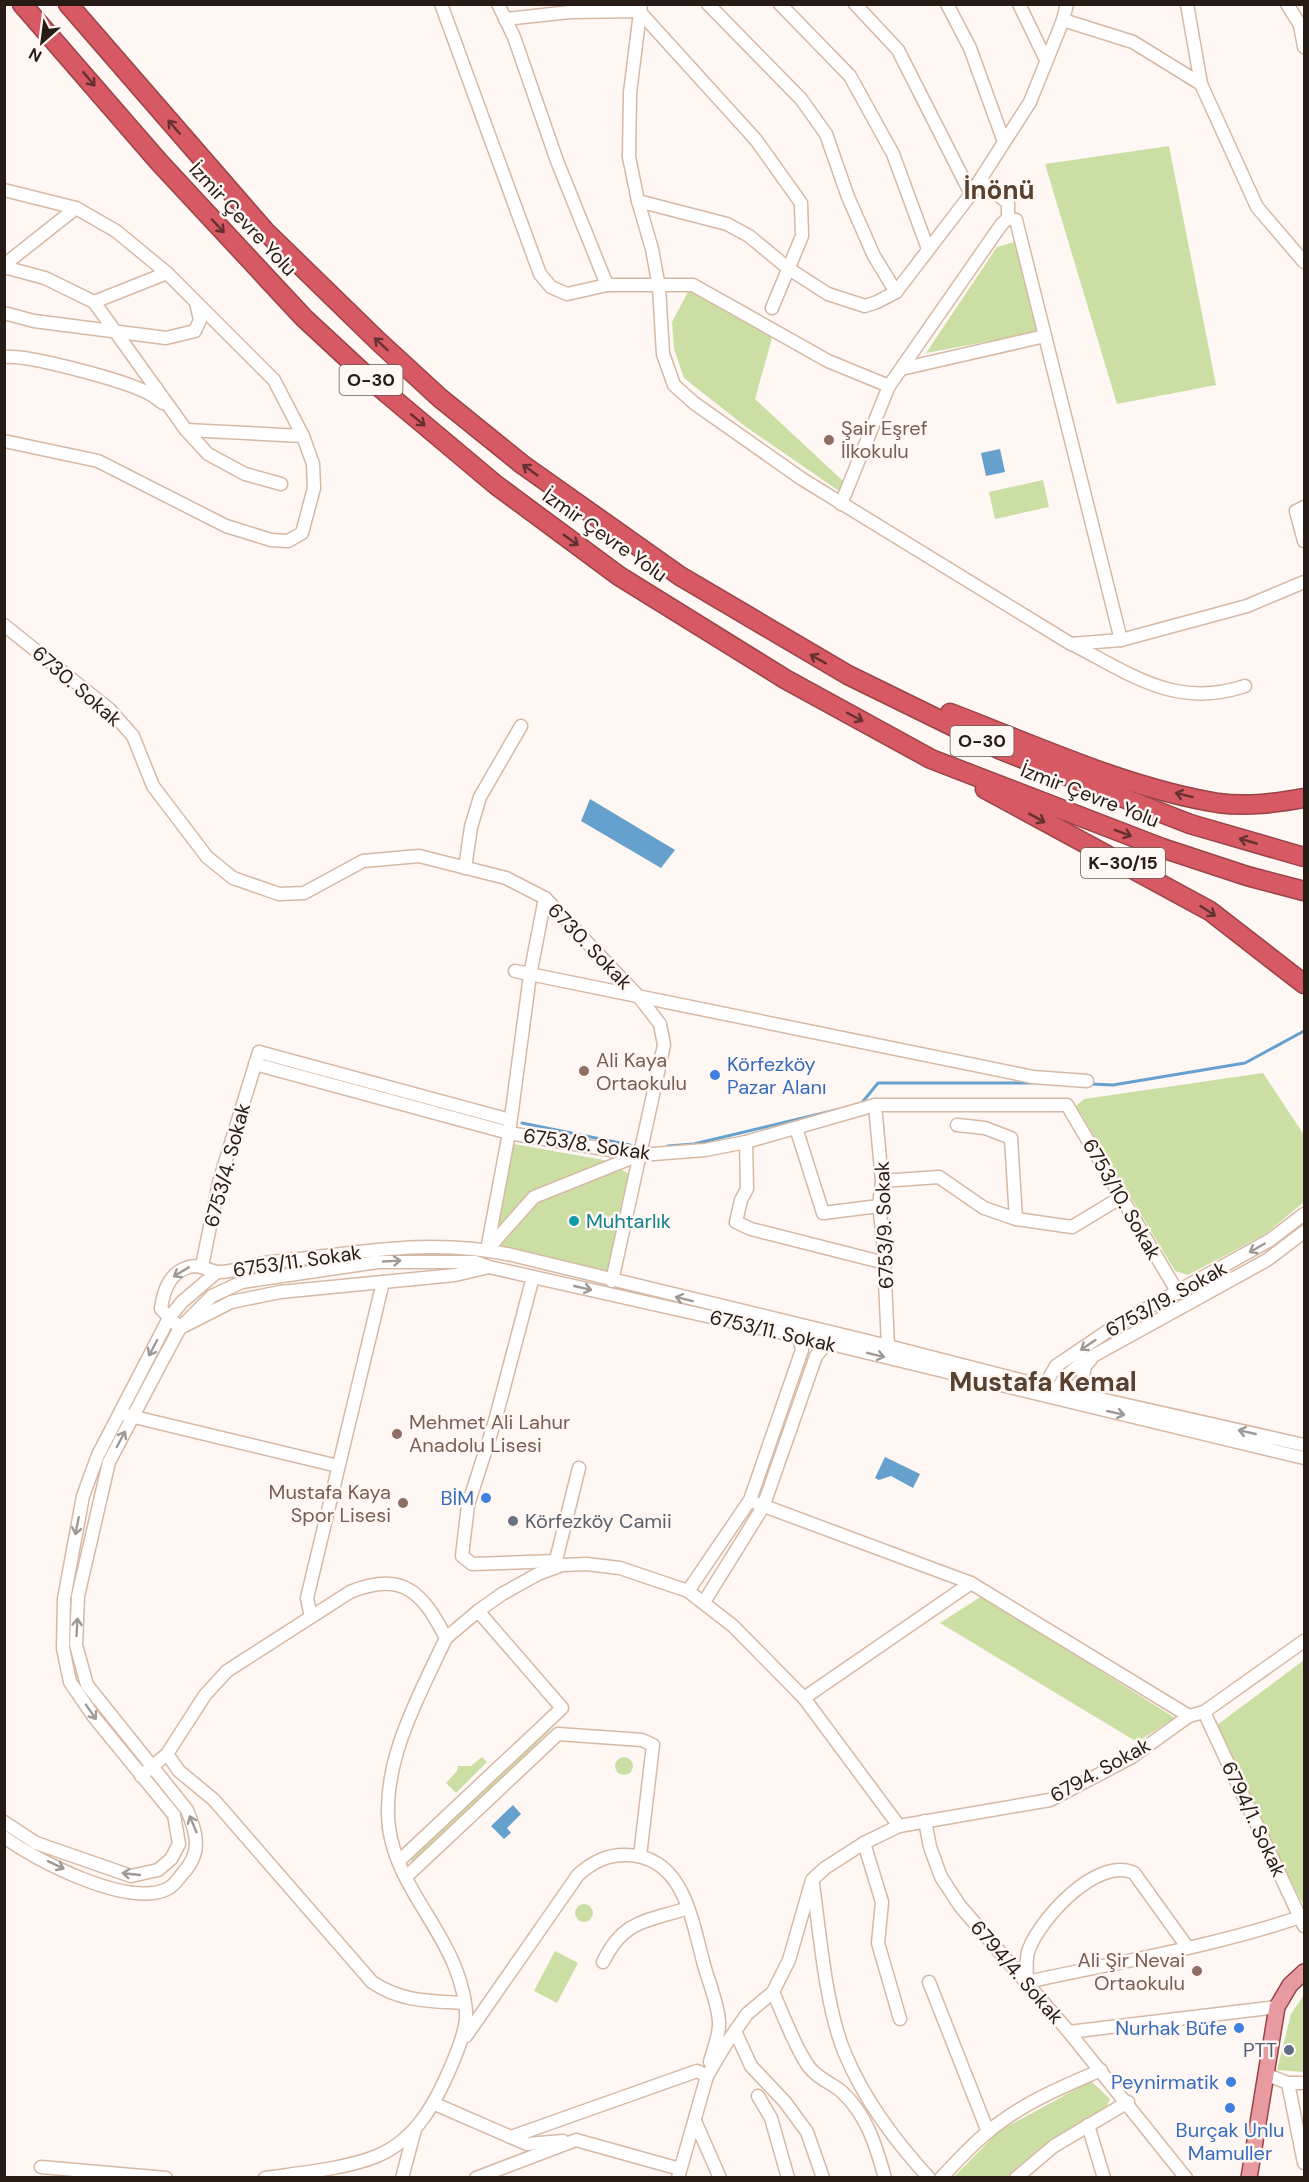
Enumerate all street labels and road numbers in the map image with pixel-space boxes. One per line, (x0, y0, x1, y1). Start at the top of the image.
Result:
street label: İzmir Çevre Yolu (184, 157, 302, 281)
road number: O-30 (340, 365, 403, 395)
street label: İzmir Çevre Yolu (538, 482, 672, 588)
street label: 6730. Sokak (27, 640, 127, 732)
road number: O-30 (950, 726, 1014, 756)
street label: İzmir Çevre Yolu (1017, 757, 1163, 833)
road number: K-30/15 (1081, 848, 1165, 878)
street label: 6730. Sokak (542, 897, 638, 995)
street label: 6753/4. Sokak (198, 1100, 256, 1230)
street label: 6753/8. Sokak (522, 1122, 652, 1166)
street label: 6753/10. Sokak (1077, 1134, 1167, 1264)
street label: 6753/9. Sokak (869, 1161, 899, 1289)
street label: 6753/11. Sokak (231, 1239, 363, 1283)
street label: 6753/19. Sokak (1101, 1255, 1231, 1343)
street label: 6753/11. Sokak (707, 1304, 839, 1358)
street label: 6794. Sokak (1045, 1732, 1155, 1808)
street label: 6794/1. Sokak (1216, 1757, 1292, 1881)
street label: 6794/4. Sokak (965, 1915, 1069, 2029)

